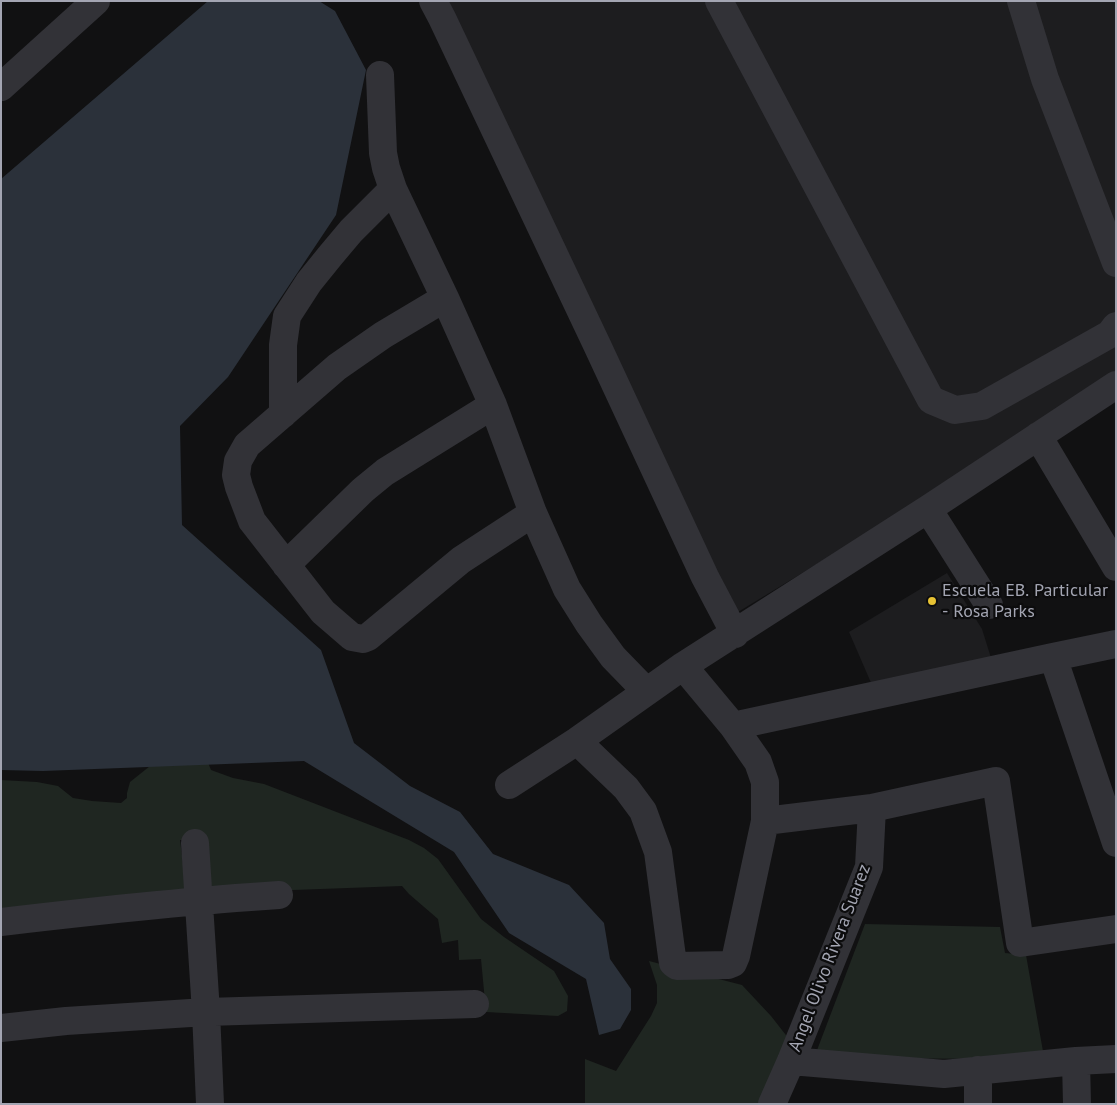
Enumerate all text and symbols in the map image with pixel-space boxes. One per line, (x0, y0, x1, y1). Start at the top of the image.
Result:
place label: Escuela EB. Particular - Rosa Parks (942, 580, 1108, 622)
marker: Escuela EB. Particular - Rosa Parks (926, 595, 938, 607)
street label: Angel Olivo Rivera Suarez (784, 861, 876, 1055)

